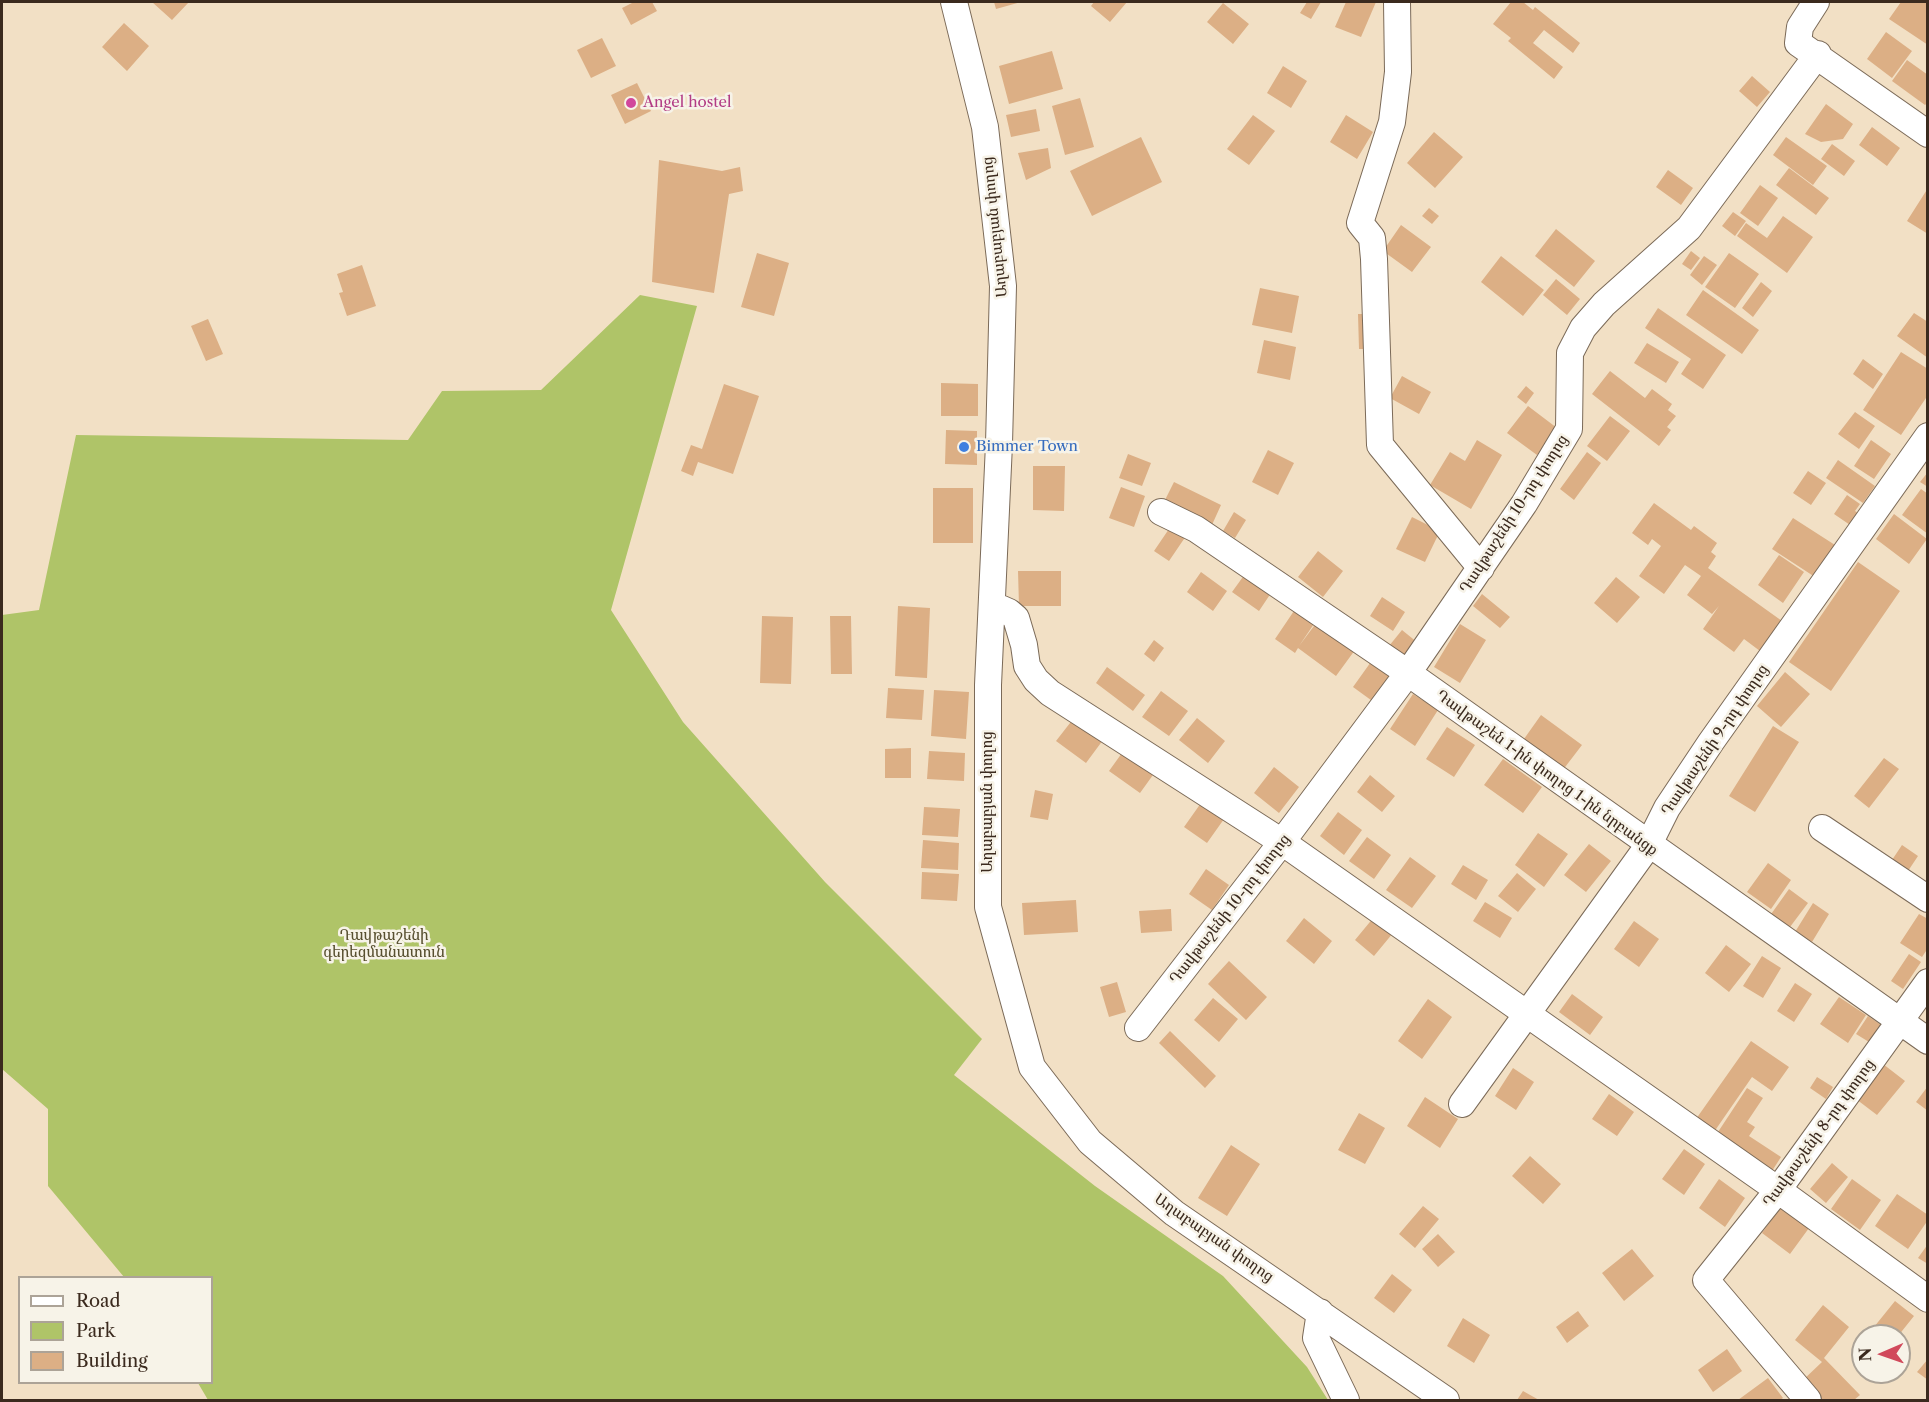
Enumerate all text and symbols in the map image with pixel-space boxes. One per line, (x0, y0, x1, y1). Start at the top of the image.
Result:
place label: Angel hostel (643, 94, 731, 112)
marker: Angel hostel (624, 96, 638, 110)
street label: Աղաբաբյան փողոց (979, 156, 1011, 298)
street label: Դավթաշենի 10-րդ փողոց (1456, 431, 1572, 597)
place label: Bimmer Town (976, 438, 1078, 456)
marker: Bimmer Town (957, 440, 971, 454)
street label: Դավթաշենի 9-րդ փողոց (1658, 661, 1772, 819)
street label: Դավթաշեն 1-ին փողոց 1-ին նրբանցք (1433, 687, 1661, 859)
street label: Աղաբաբյան փողոց (979, 731, 997, 873)
street label: Դավթաշենի 10-րդ փողոց (1166, 831, 1294, 987)
park label: Դավթաշենի գերեզմանատուն (323, 927, 445, 962)
street label: Դավթաշենի 8-րդ փողոց (1759, 1056, 1879, 1210)
street label: Աղաբաբյան փողոց (1151, 1190, 1277, 1286)
legend (18, 1276, 213, 1384)
text: Road (76, 1290, 121, 1312)
text: Park (76, 1320, 115, 1342)
north arrow (1851, 1324, 1911, 1384)
text: N (1855, 1347, 1875, 1362)
text: Building (76, 1350, 148, 1372)

